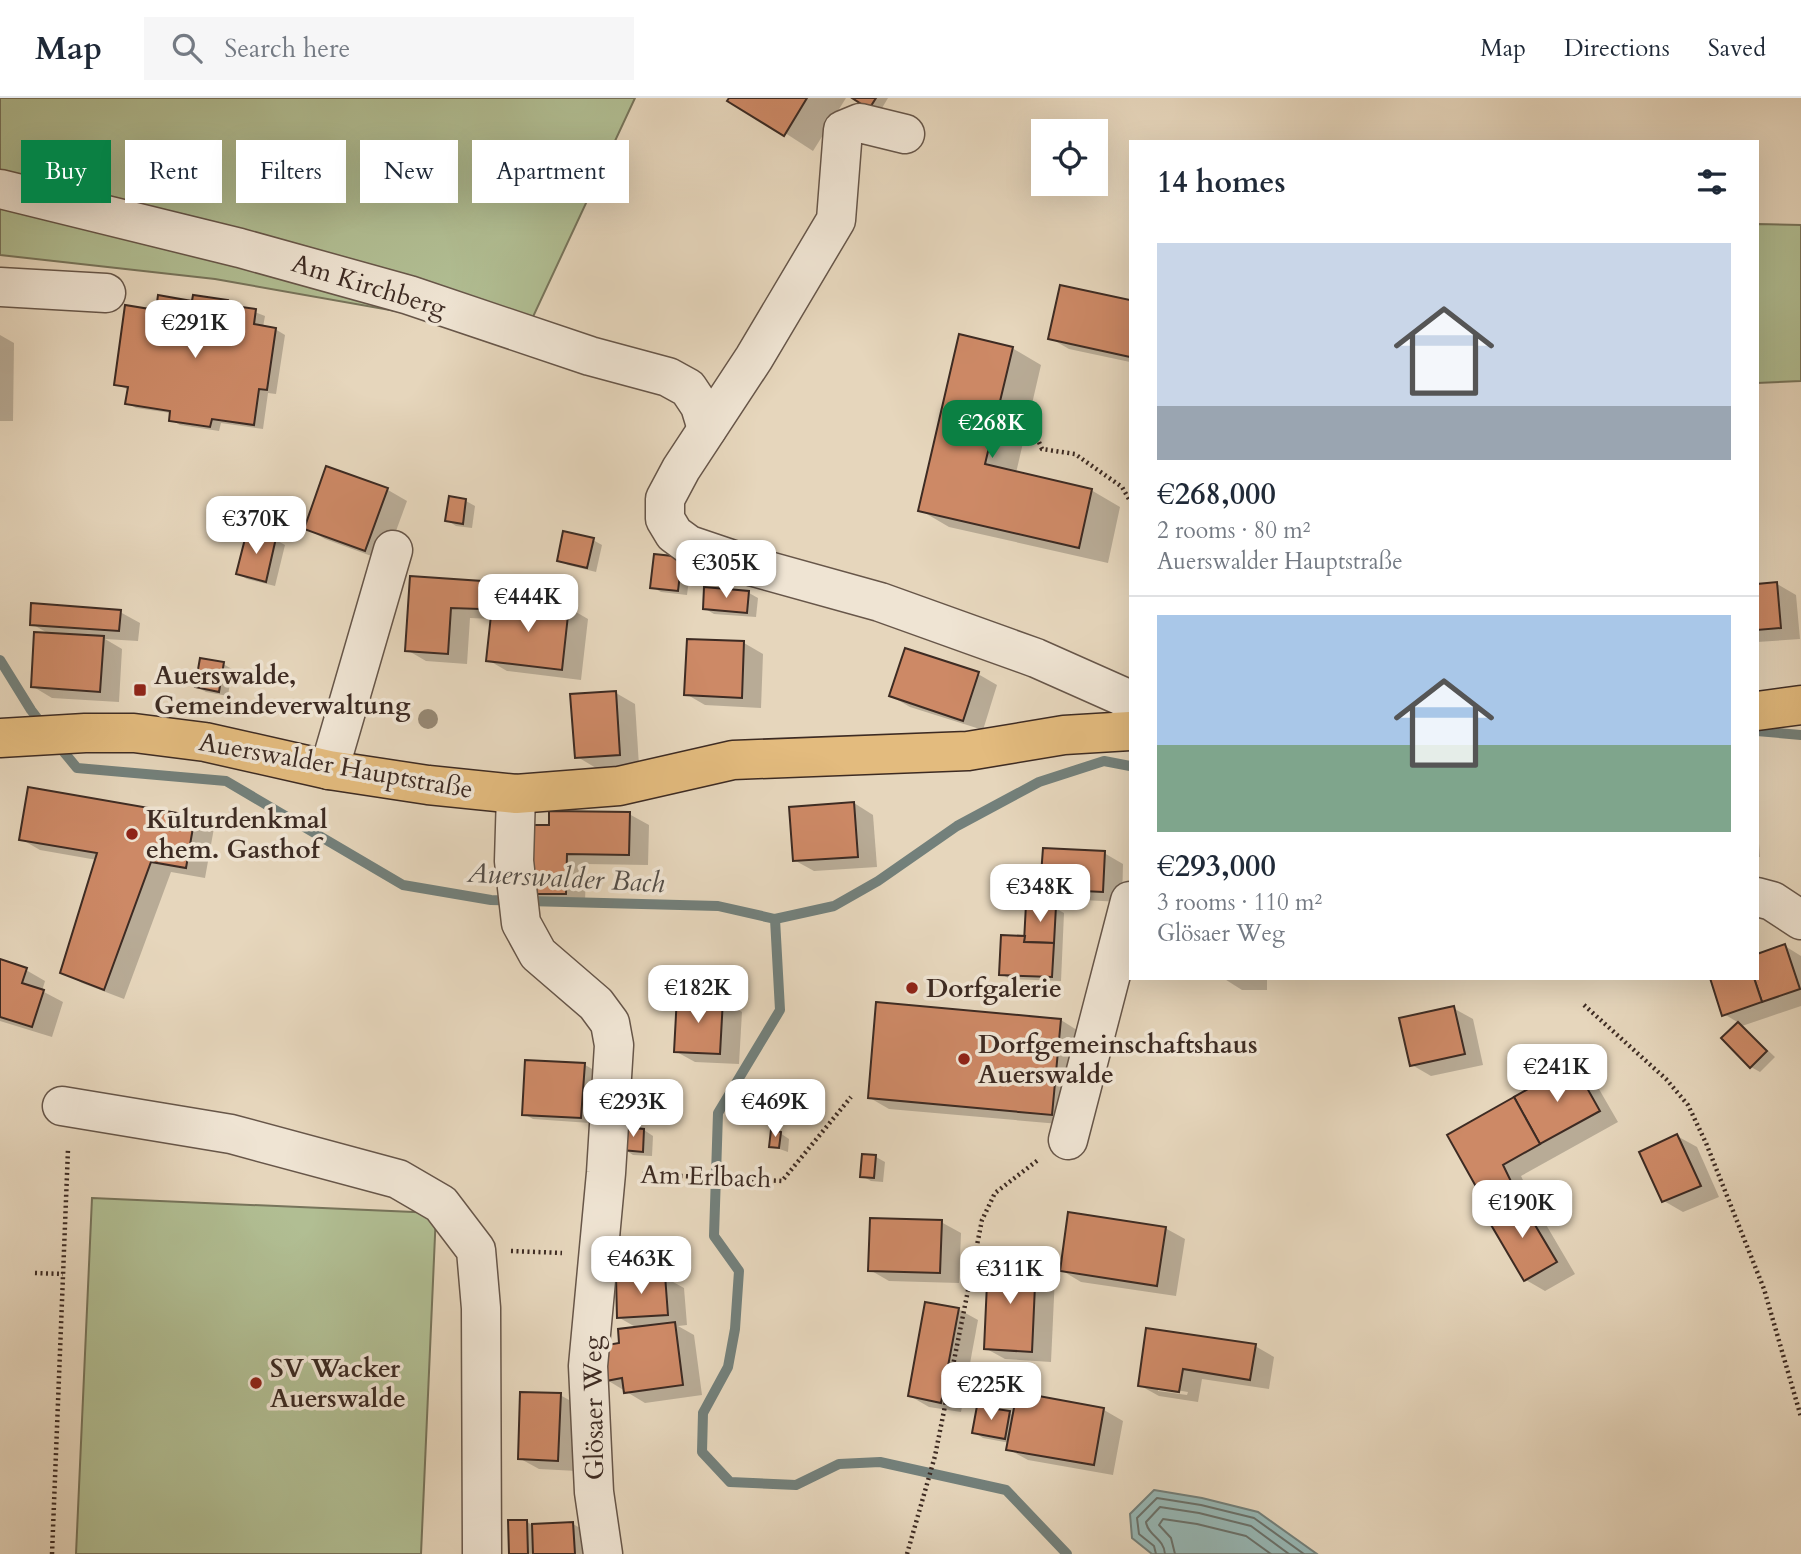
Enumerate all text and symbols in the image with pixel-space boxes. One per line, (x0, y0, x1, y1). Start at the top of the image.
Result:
search box (144, 17, 634, 80)
text: Map (35, 26, 102, 71)
icon: search (168, 29, 206, 67)
text: Search here (224, 31, 350, 66)
text: Map (1480, 32, 1526, 65)
text: Directions (1564, 32, 1670, 65)
text: Saved (1708, 32, 1766, 65)
map controls (1031, 119, 1108, 196)
button: locate (1031, 119, 1108, 196)
chip: Buy (21, 140, 111, 203)
chip: Rent (125, 140, 222, 203)
chip: Filters (236, 140, 346, 203)
chip: New (360, 140, 458, 203)
chip: Apartment (472, 140, 629, 203)
text: 14 homes (1157, 162, 1286, 203)
icon: filters (1693, 163, 1731, 201)
street label: Am Kirchberg (287, 245, 451, 326)
icon: home (1381, 288, 1507, 414)
pin: €291K (146, 300, 244, 360)
text: €291K (161, 307, 229, 338)
pin: €268K (943, 400, 1041, 460)
text: €268K (958, 407, 1026, 438)
text: €268,000 (1157, 474, 1276, 515)
pin: €370K (207, 496, 305, 556)
text: €370K (222, 503, 290, 534)
text: 2 rooms · 80 m² (1157, 515, 1310, 546)
pin: €305K (677, 540, 775, 600)
text: Auerswalder Hauptstraße (1157, 546, 1403, 577)
text: €305K (692, 547, 760, 578)
pin: €444K (479, 574, 577, 634)
text: €444K (494, 581, 562, 612)
place label: Auerswalde, Gemeindeverwaltung (154, 658, 411, 723)
icon: home (1381, 660, 1507, 786)
marker: Auerswalde, Gemeindeverwaltung (132, 682, 148, 698)
street label: Auerswalder Hauptstraße (196, 724, 476, 807)
place label: Kulturdenkmal ehem. Gasthof (146, 802, 328, 867)
marker: Kulturdenkmal ehem. Gasthof (124, 826, 140, 842)
text: €293,000 (1157, 846, 1276, 887)
water label: Auerswalder Bach (465, 854, 666, 902)
pin: €348K (991, 864, 1089, 924)
text: €348K (1006, 871, 1074, 902)
text: 3 rooms · 110 m² (1157, 887, 1322, 918)
text: Glösaer Weg (1157, 918, 1285, 949)
pin: €182K (649, 965, 747, 1025)
place label: Dorfgalerie (926, 971, 1062, 1006)
text: €182K (664, 972, 732, 1003)
marker: Dorfgalerie (904, 980, 920, 996)
place label: Dorfgemeinschaftshaus Auerswalde (978, 1027, 1258, 1092)
pin: €241K (1508, 1044, 1606, 1104)
marker: Dorfgemeinschaftshaus Auerswalde (956, 1051, 972, 1067)
text: €241K (1523, 1051, 1591, 1082)
pin: €293K (584, 1080, 682, 1139)
pin: €469K (726, 1080, 824, 1139)
text: €293K (599, 1086, 667, 1117)
text: €469K (741, 1086, 809, 1117)
street label: Am Erlbach (640, 1157, 772, 1196)
pin: €190K (1473, 1180, 1571, 1240)
text: €190K (1488, 1187, 1556, 1218)
pin: €463K (592, 1236, 690, 1296)
text: €463K (607, 1243, 675, 1274)
pin: €311K (961, 1246, 1059, 1306)
text: €311K (976, 1253, 1044, 1284)
street label: Glösaer Weg (575, 1335, 612, 1481)
place label: SV Wacker Auerswalde (270, 1351, 406, 1416)
pin: €225K (942, 1362, 1040, 1422)
text: €225K (957, 1369, 1025, 1400)
marker: SV Wacker Auerswalde (248, 1375, 264, 1391)

